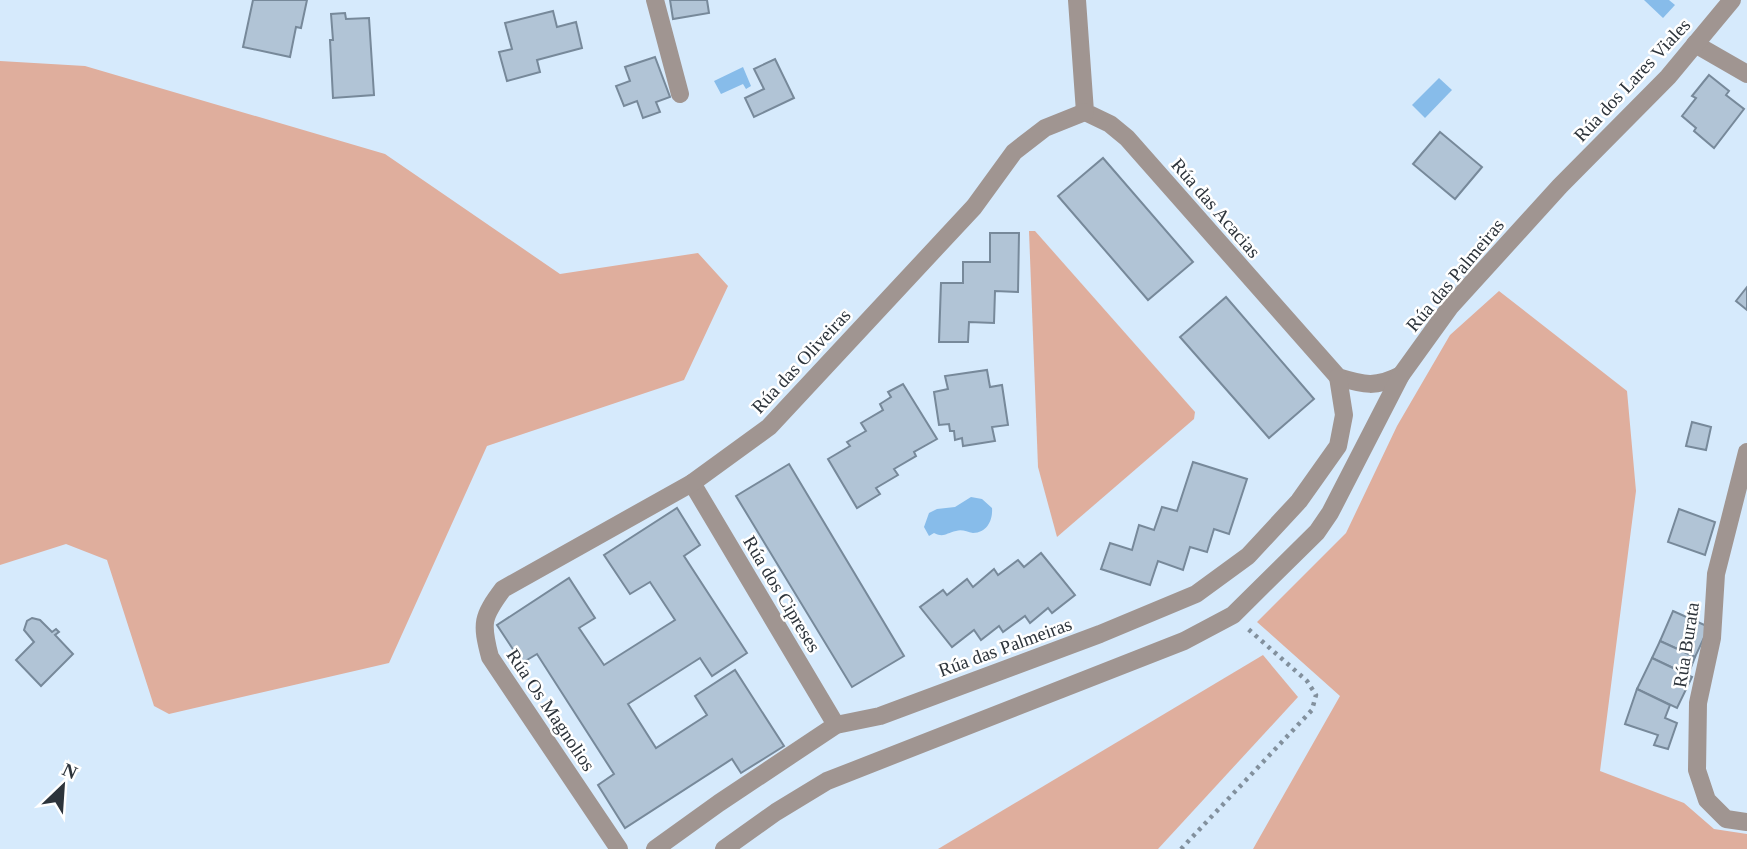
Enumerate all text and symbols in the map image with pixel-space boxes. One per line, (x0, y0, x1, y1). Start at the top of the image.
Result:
street label: Rúa dos Lares Viales (1570, 14, 1694, 146)
street label: Rúa das Acacias (1167, 154, 1265, 262)
street label: Rúa das Palmeiras (1402, 214, 1508, 336)
street label: Rúa das Oliveiras (747, 304, 855, 418)
street label: Rúa dos Cipreses (739, 532, 825, 656)
street label: Rúa Burata (1669, 600, 1703, 689)
street label: Rúa das Palmeiras (935, 613, 1075, 681)
street label: Rúa Os Magnolios (502, 645, 600, 775)
north arrow (28, 751, 98, 821)
text: N (59, 759, 81, 784)

